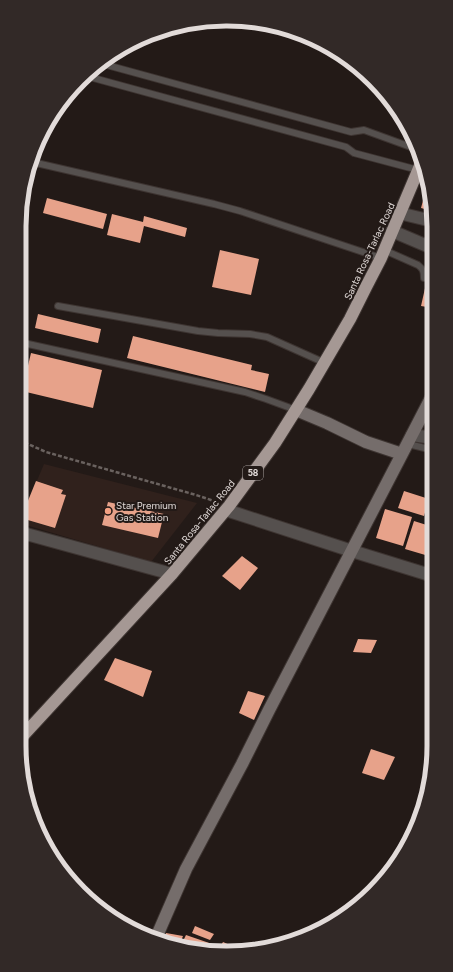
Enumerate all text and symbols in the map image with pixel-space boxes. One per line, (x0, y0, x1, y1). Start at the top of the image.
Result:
street label: Santa Rosa-Tarlac Road (341, 200, 398, 302)
road number: 58 (243, 466, 263, 480)
street label: Santa Rosa-Tarlac Road (161, 477, 238, 567)
place label: Star Premium Gas Station (116, 499, 176, 524)
marker: Star Premium Gas Station (103, 506, 113, 516)

